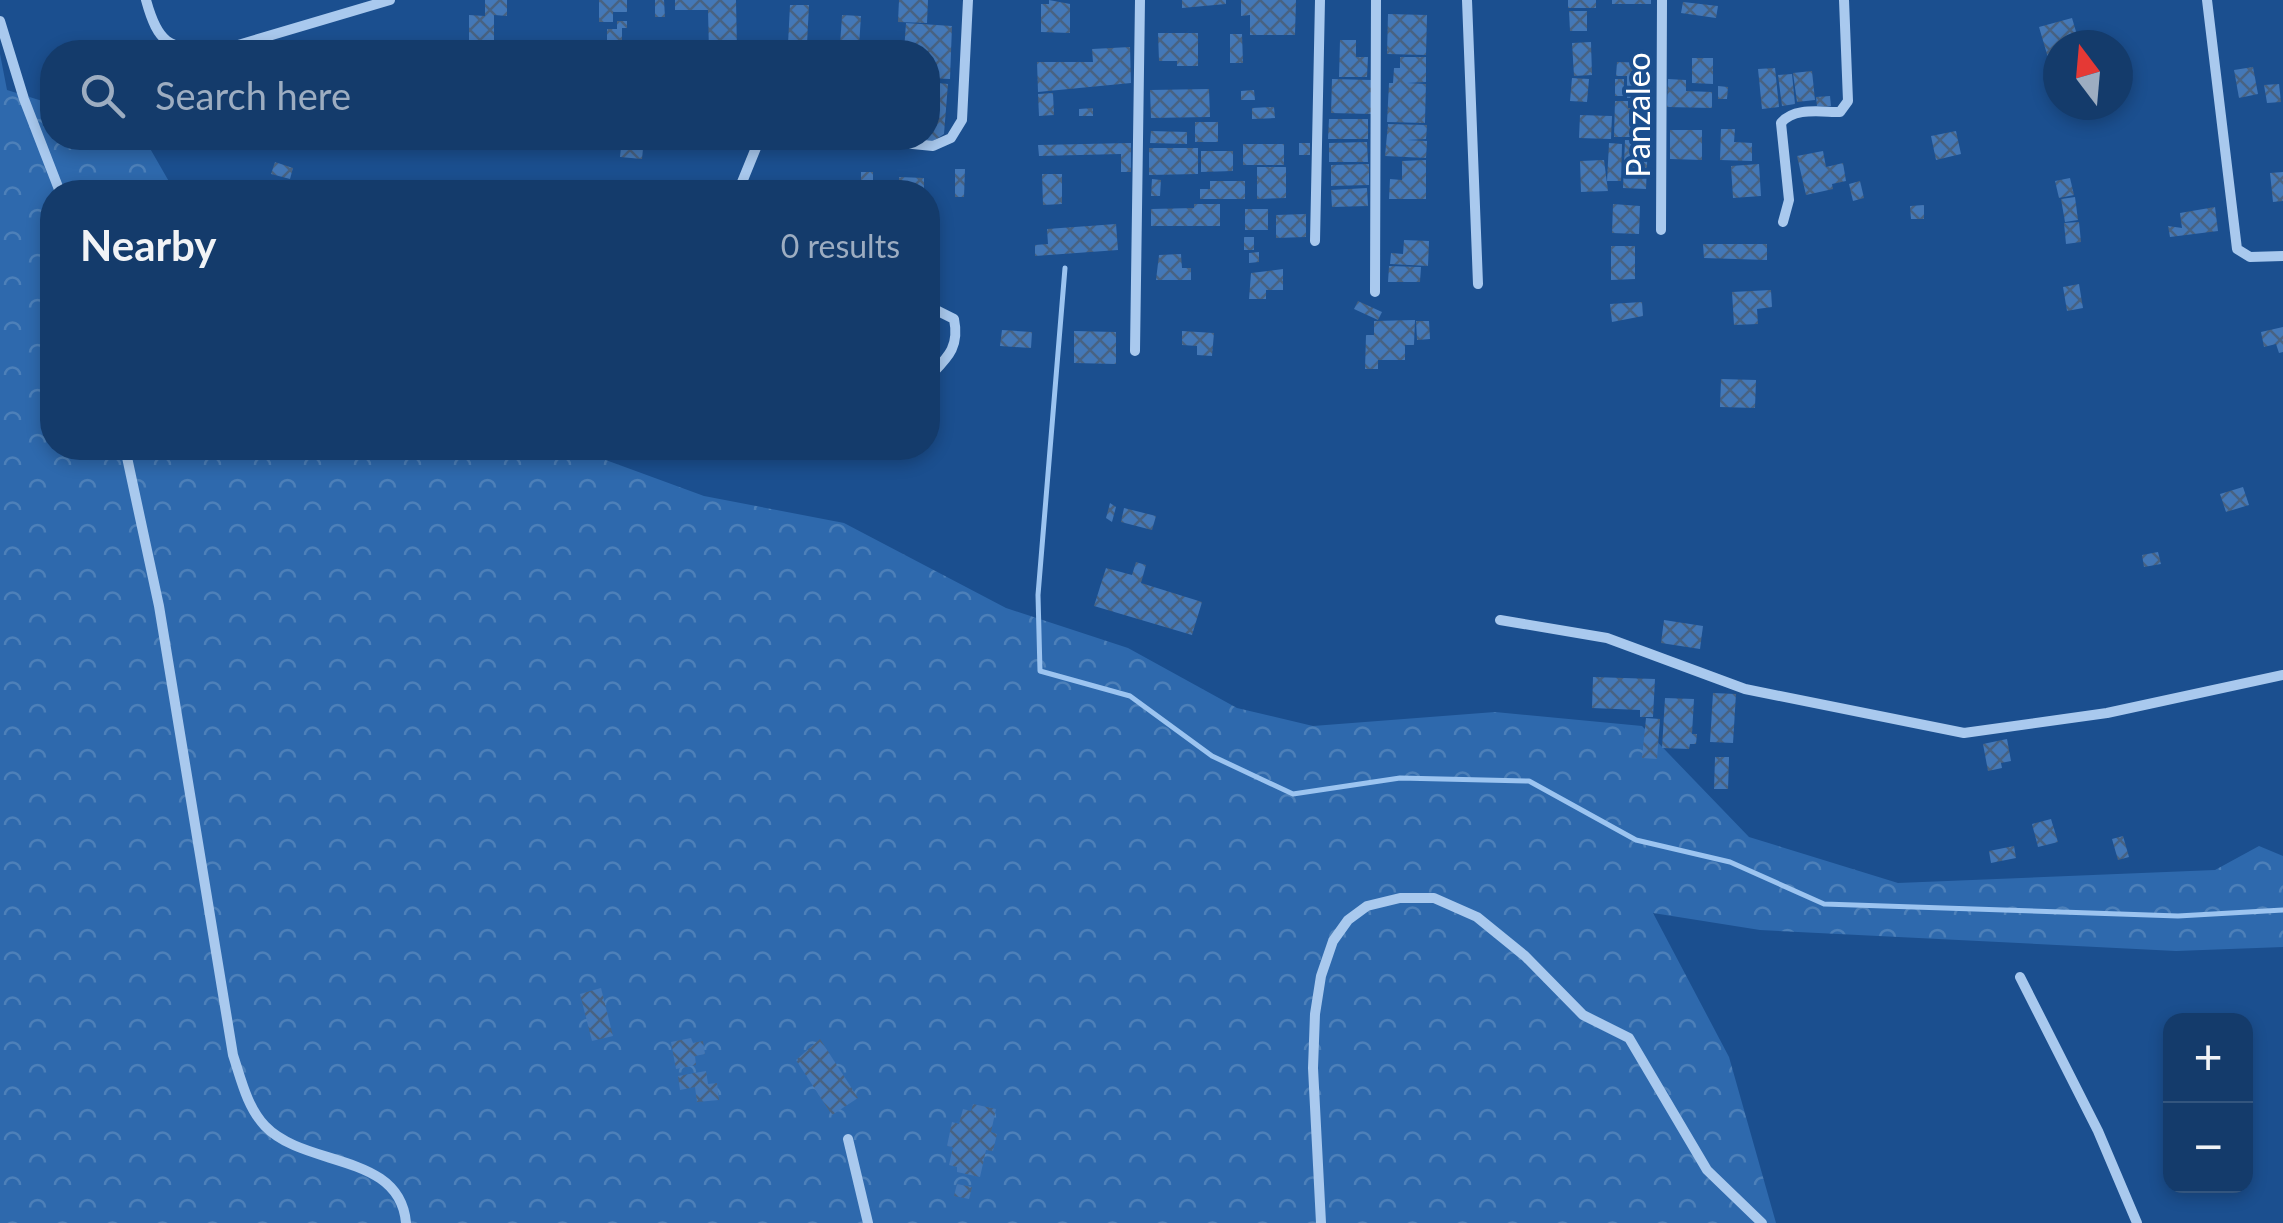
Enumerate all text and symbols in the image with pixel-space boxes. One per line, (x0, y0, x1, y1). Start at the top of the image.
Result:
north arrow (2043, 30, 2133, 120)
search box (40, 40, 940, 150)
street label: Panzaleo (1618, 52, 1657, 178)
icon: search (75, 68, 130, 123)
text: Search here (155, 72, 351, 118)
text: Nearby (80, 220, 217, 270)
text: 0 results (781, 226, 900, 265)
map controls (2163, 1013, 2253, 1193)
button: + (2163, 1013, 2253, 1103)
button: − (2163, 1103, 2253, 1193)

